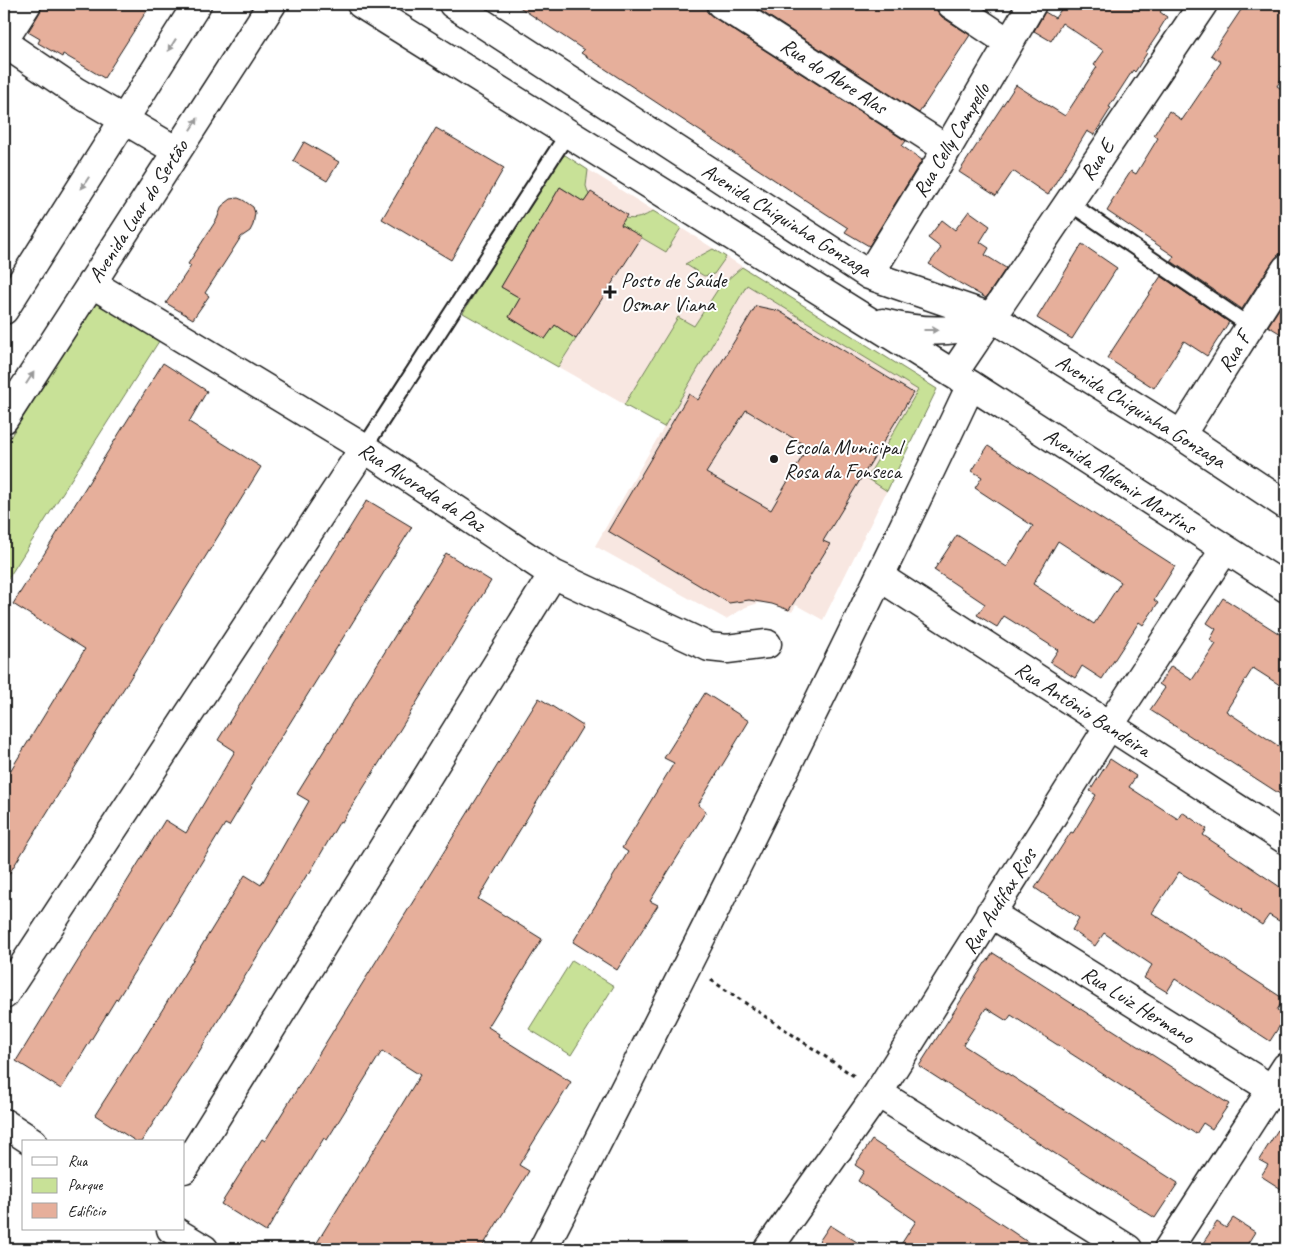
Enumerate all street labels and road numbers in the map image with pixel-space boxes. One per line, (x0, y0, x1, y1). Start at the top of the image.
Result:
street label: Rua do Abre Alas (776, 32, 894, 121)
street label: Rua Celly Campello (907, 77, 996, 202)
street label: Rua E (1074, 132, 1121, 185)
street label: Avenida Luar do Sertão (82, 133, 195, 287)
street label: Avenida Chiquinha Gonzaga (697, 157, 878, 284)
street label: Rua F (1212, 323, 1259, 377)
street label: Avenida Chiquinha Gonzaga (1051, 348, 1232, 475)
street label: Avenida Aldemir Martins (1039, 422, 1202, 541)
street label: Rua Alvorada da Paz (354, 436, 491, 538)
street label: Rua Antônio Bandeira (1010, 656, 1158, 764)
street label: Rua Audifax Rios (956, 842, 1043, 958)
street label: Rua Luiz Hermano (1077, 960, 1200, 1051)

